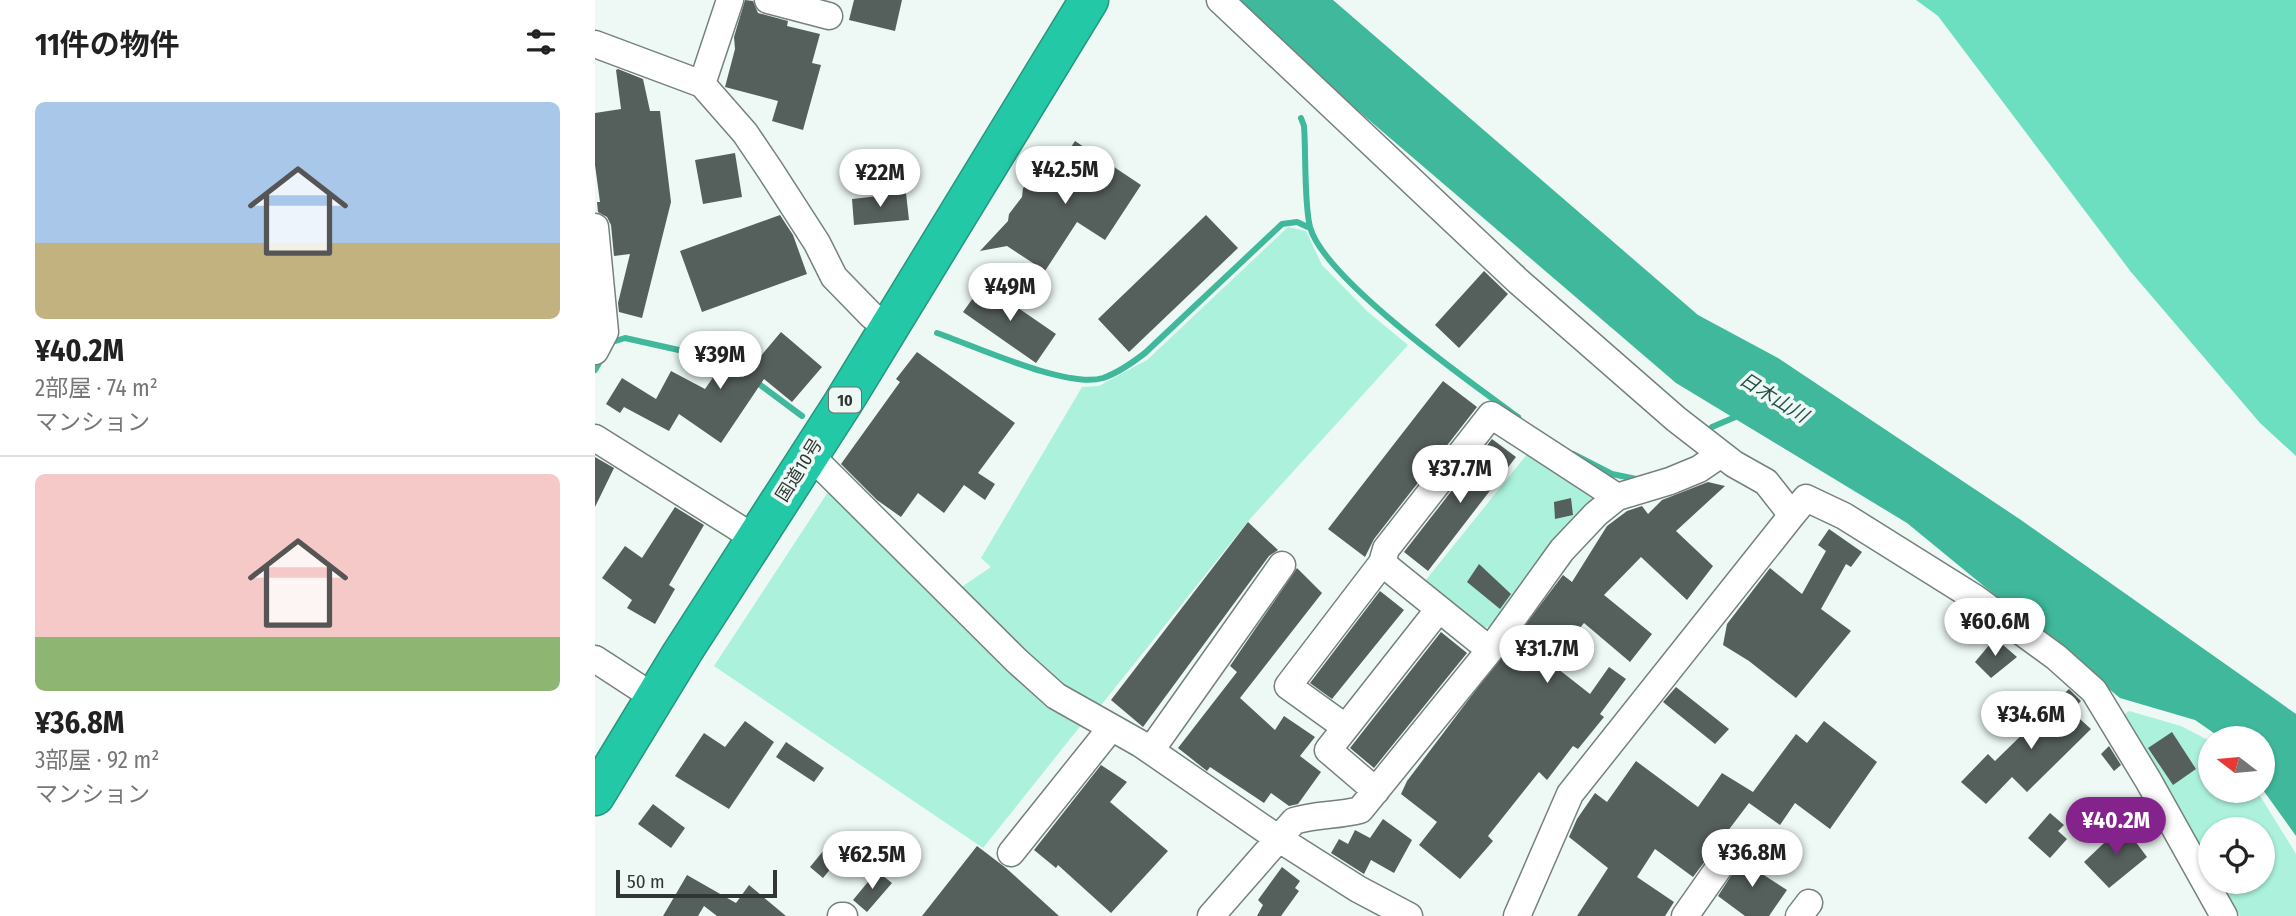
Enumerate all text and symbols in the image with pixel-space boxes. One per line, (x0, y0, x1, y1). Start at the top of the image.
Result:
icon: filters (522, 23, 560, 61)
text: 11件の物件 (35, 27, 180, 63)
pin: ¥42.5M (1008, 146, 1122, 206)
icon: home (235, 148, 361, 274)
pin: ¥22M (839, 150, 921, 209)
text: ¥42.5M (1032, 155, 1099, 183)
text: ¥22M (855, 158, 905, 186)
pin: ¥49M (969, 264, 1051, 323)
text: ¥49M (984, 272, 1036, 300)
pin: ¥39M (679, 332, 761, 391)
text: ¥40.2M (35, 333, 124, 369)
text: ¥39M (695, 340, 745, 368)
water label: 日木山川 (1735, 368, 1814, 428)
text: 2部屋 · 74 m² (35, 374, 158, 402)
road number: 10 (829, 388, 861, 412)
text: マンション (35, 408, 150, 436)
street label: 国道10号 (771, 434, 827, 506)
pin: ¥37.7M (1403, 446, 1517, 505)
text: ¥37.7M (1428, 454, 1492, 482)
icon: home (235, 520, 361, 646)
pin: ¥60.6M (1938, 598, 2052, 658)
text: ¥60.6M (1960, 607, 2030, 635)
pin: ¥31.7M (1490, 626, 1604, 685)
text: ¥31.7M (1515, 634, 1579, 662)
pin: ¥34.6M (1974, 692, 2088, 751)
text: ¥34.6M (1997, 700, 2065, 728)
text: ¥36.8M (35, 705, 124, 741)
north arrow (2198, 726, 2275, 803)
map controls (2198, 726, 2275, 894)
text: 3部屋 · 92 m² (35, 746, 159, 774)
text: マンション (35, 780, 150, 808)
pin: ¥40.2M (2059, 798, 2173, 857)
text: ¥40.2M (2082, 806, 2150, 834)
button: locate (2198, 817, 2275, 894)
pin: ¥36.8M (1695, 830, 1809, 889)
pin: ¥62.5M (815, 832, 929, 891)
text: ¥36.8M (1718, 838, 1786, 866)
text: ¥62.5M (838, 840, 906, 868)
scale bar (616, 867, 777, 899)
text: 50 m (627, 870, 665, 893)

